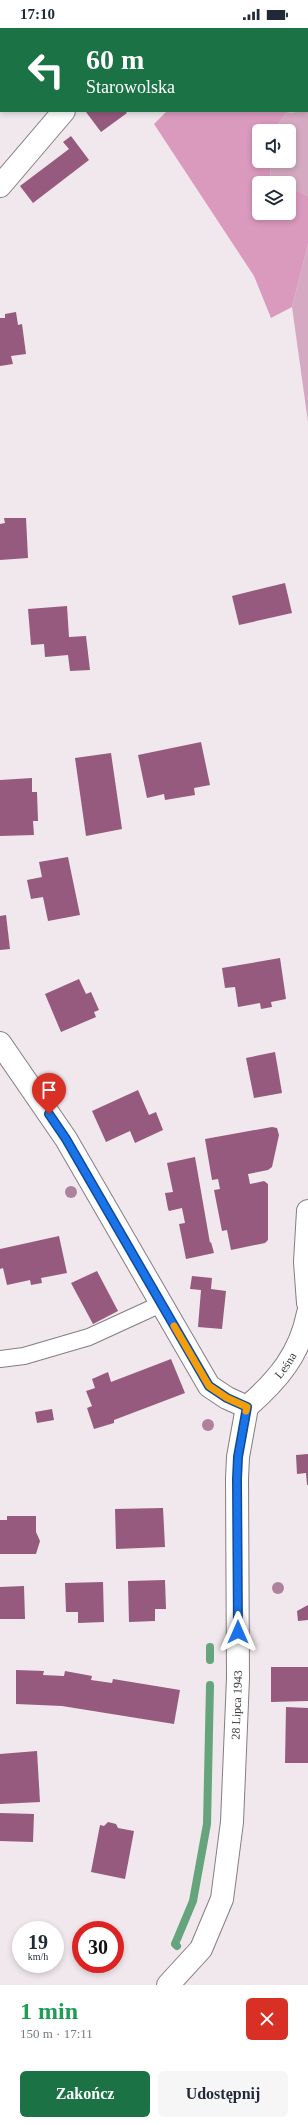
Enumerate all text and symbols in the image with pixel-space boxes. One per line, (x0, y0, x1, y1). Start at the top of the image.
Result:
text: 17:10 (20, 6, 55, 22)
icon: left (20, 44, 72, 96)
text: 60 m (86, 44, 144, 75)
text: Starowolska (86, 77, 175, 97)
map controls (252, 124, 296, 220)
button: sound (252, 124, 296, 168)
button: layers (252, 176, 296, 220)
pin (32, 1073, 66, 1114)
icon: arrive (38, 1079, 60, 1101)
street label: Leśna (272, 1349, 300, 1381)
position arrow (217, 1611, 259, 1653)
street label: 28 Lipca 1943 (228, 1670, 245, 1740)
speed limit sign: 30 (72, 1921, 124, 1973)
text: 19 (28, 1931, 48, 1953)
text: km/h (28, 1951, 48, 1962)
text: 1 min (20, 1998, 78, 2024)
button: close (246, 1998, 288, 2040)
text: 150 m · 17:11 (20, 2026, 93, 2041)
button: Zakończ (20, 2071, 150, 2117)
button: Udostępnij (158, 2071, 288, 2117)

